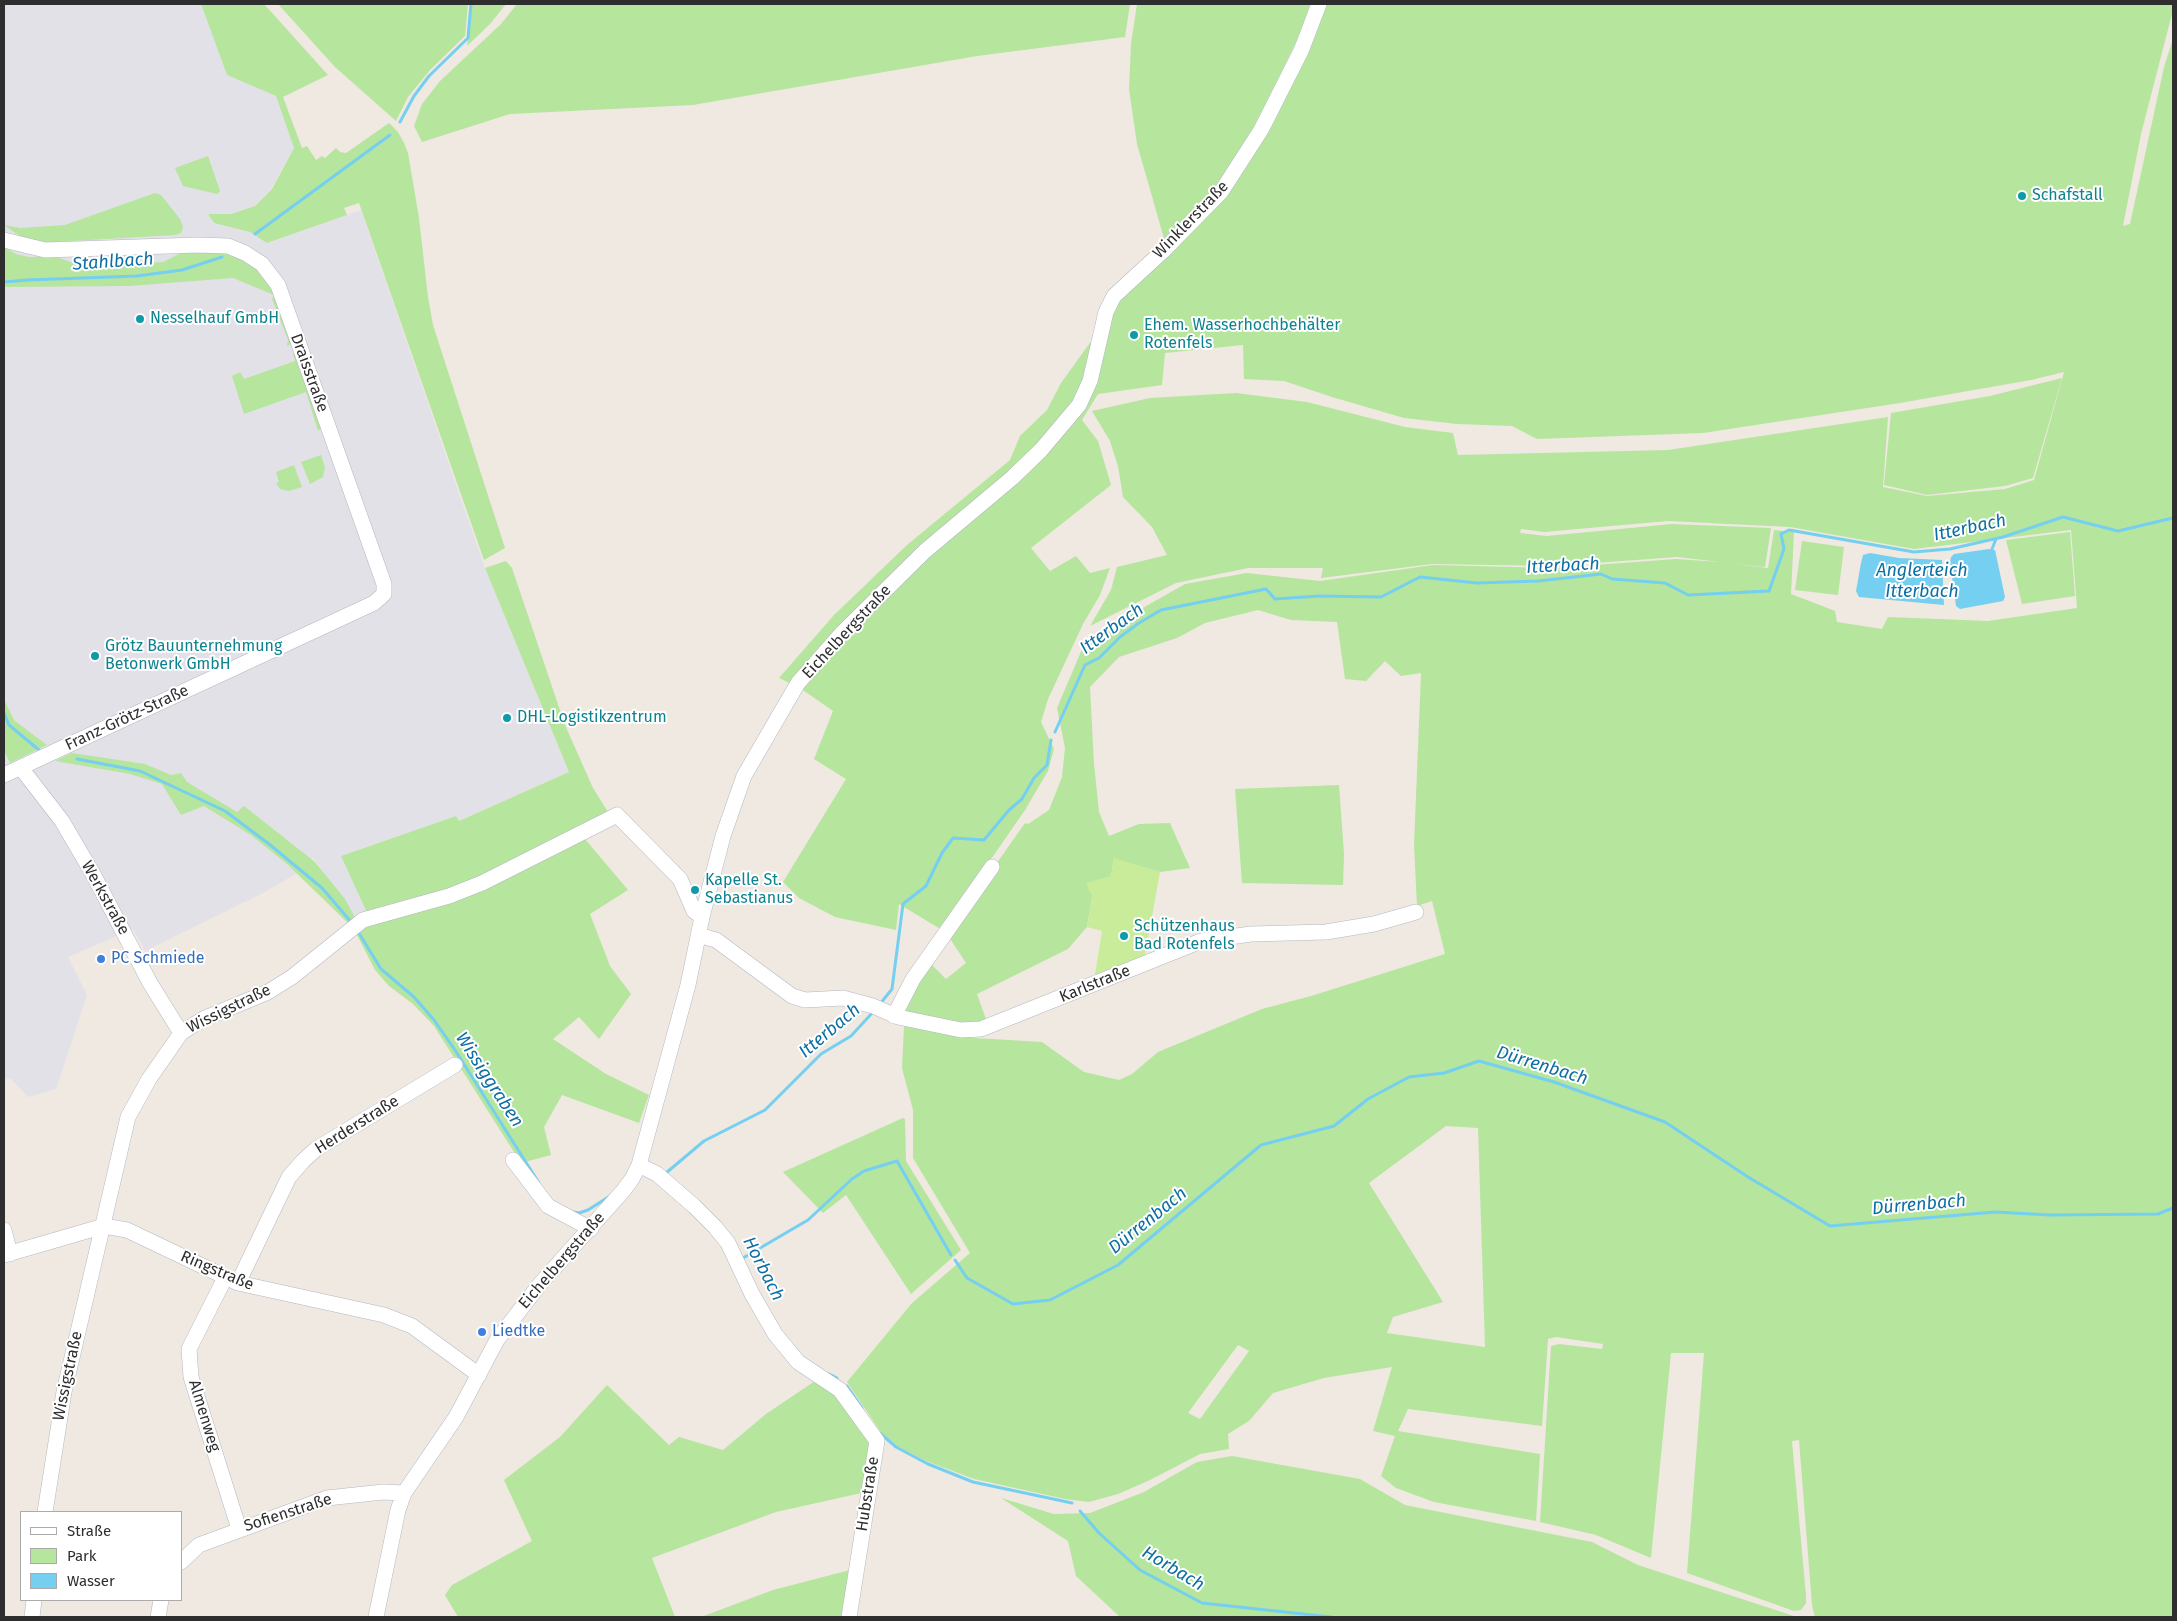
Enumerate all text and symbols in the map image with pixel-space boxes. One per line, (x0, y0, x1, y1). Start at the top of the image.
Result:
street label: Winklerstraße (1149, 177, 1233, 263)
place label: Schafstall (2032, 186, 2103, 206)
marker: Schafstall (2016, 190, 2028, 202)
water label: Stahlbach (72, 248, 154, 276)
place label: Nesselhauf GmbH (150, 309, 279, 329)
marker: Nesselhauf GmbH (134, 313, 146, 325)
place label: Ehem. Wasserhochbehälter Rotenfels (1144, 316, 1340, 354)
marker: Ehem. Wasserhochbehälter Rotenfels (1128, 329, 1140, 341)
street label: Draisstraße (286, 331, 332, 415)
water label: Itterbach (1932, 510, 2008, 546)
water label: Itterbach (1526, 553, 1600, 579)
water label: Anglerteich Itterbach (1876, 560, 1968, 602)
street label: Eichelbergstraße (798, 581, 896, 683)
water label: Itterbach (1076, 599, 1148, 659)
place label: Grötz Bauunternehmung Betonwerk GmbH (105, 637, 282, 675)
marker: Grötz Bauunternehmung Betonwerk GmbH (89, 650, 101, 662)
street label: Franz-Grötz-Straße (62, 681, 192, 755)
place label: DHL-Logistikzentrum (517, 708, 667, 728)
marker: DHL-Logistikzentrum (501, 712, 513, 724)
street label: Werkstraße (77, 858, 133, 938)
place label: Kapelle St. Sebastianus (705, 871, 793, 909)
marker: Kapelle St. Sebastianus (689, 884, 701, 896)
place label: Schützenhaus Bad Rotenfels (1134, 917, 1235, 955)
marker: Schützenhaus Bad Rotenfels (1118, 930, 1130, 942)
place label: PC Schmiede (111, 949, 204, 969)
marker: PC Schmiede (95, 953, 107, 965)
street label: Karlstraße (1057, 961, 1133, 1007)
street label: Wissigstraße (184, 980, 274, 1038)
water label: Itterbach (795, 999, 865, 1063)
water label: Wissiggraben (450, 1028, 528, 1132)
water label: Dürrenbach (1494, 1042, 1590, 1090)
street label: Herderstraße (312, 1092, 402, 1158)
water label: Dürrenbach (1105, 1183, 1191, 1259)
water label: Dürrenbach (1871, 1190, 1967, 1220)
street label: Eichelbergstraße (515, 1209, 609, 1313)
water label: Horbach (738, 1233, 788, 1305)
street label: Ringstraße (178, 1247, 256, 1295)
place label: Liedtke (492, 1322, 545, 1342)
marker: Liedtke (476, 1326, 488, 1338)
street label: Wissigstraße (49, 1329, 87, 1423)
street label: Almenweg (184, 1378, 224, 1454)
street label: Hubstraße (853, 1455, 883, 1533)
street label: Sofienstraße (242, 1490, 334, 1536)
legend (20, 1511, 182, 1601)
text: Straße (67, 1522, 111, 1540)
water label: Horbach (1138, 1542, 1208, 1596)
text: Park (67, 1547, 97, 1565)
text: Wasser (67, 1572, 115, 1590)

